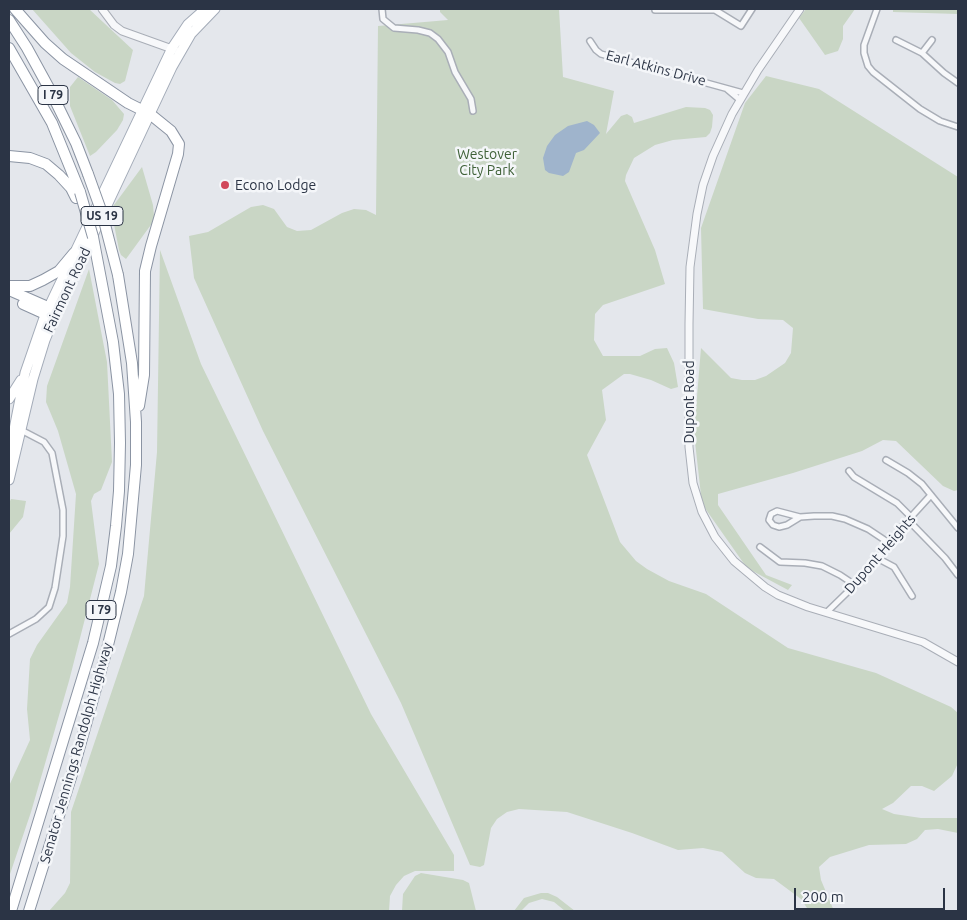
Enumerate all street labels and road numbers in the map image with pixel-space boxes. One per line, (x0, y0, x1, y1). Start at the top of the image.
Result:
street label: Earl Atkins Drive (604, 47, 708, 89)
road number: I 79 (38, 86, 68, 104)
road number: US 19 (81, 207, 123, 226)
street label: Fairmont Road (40, 245, 94, 335)
street label: Dupont Road (681, 360, 697, 444)
street label: Dupont Heights (841, 511, 919, 597)
road number: I 79 (86, 600, 116, 620)
street label: Senator Jennings Randolph Highway (36, 641, 116, 865)

